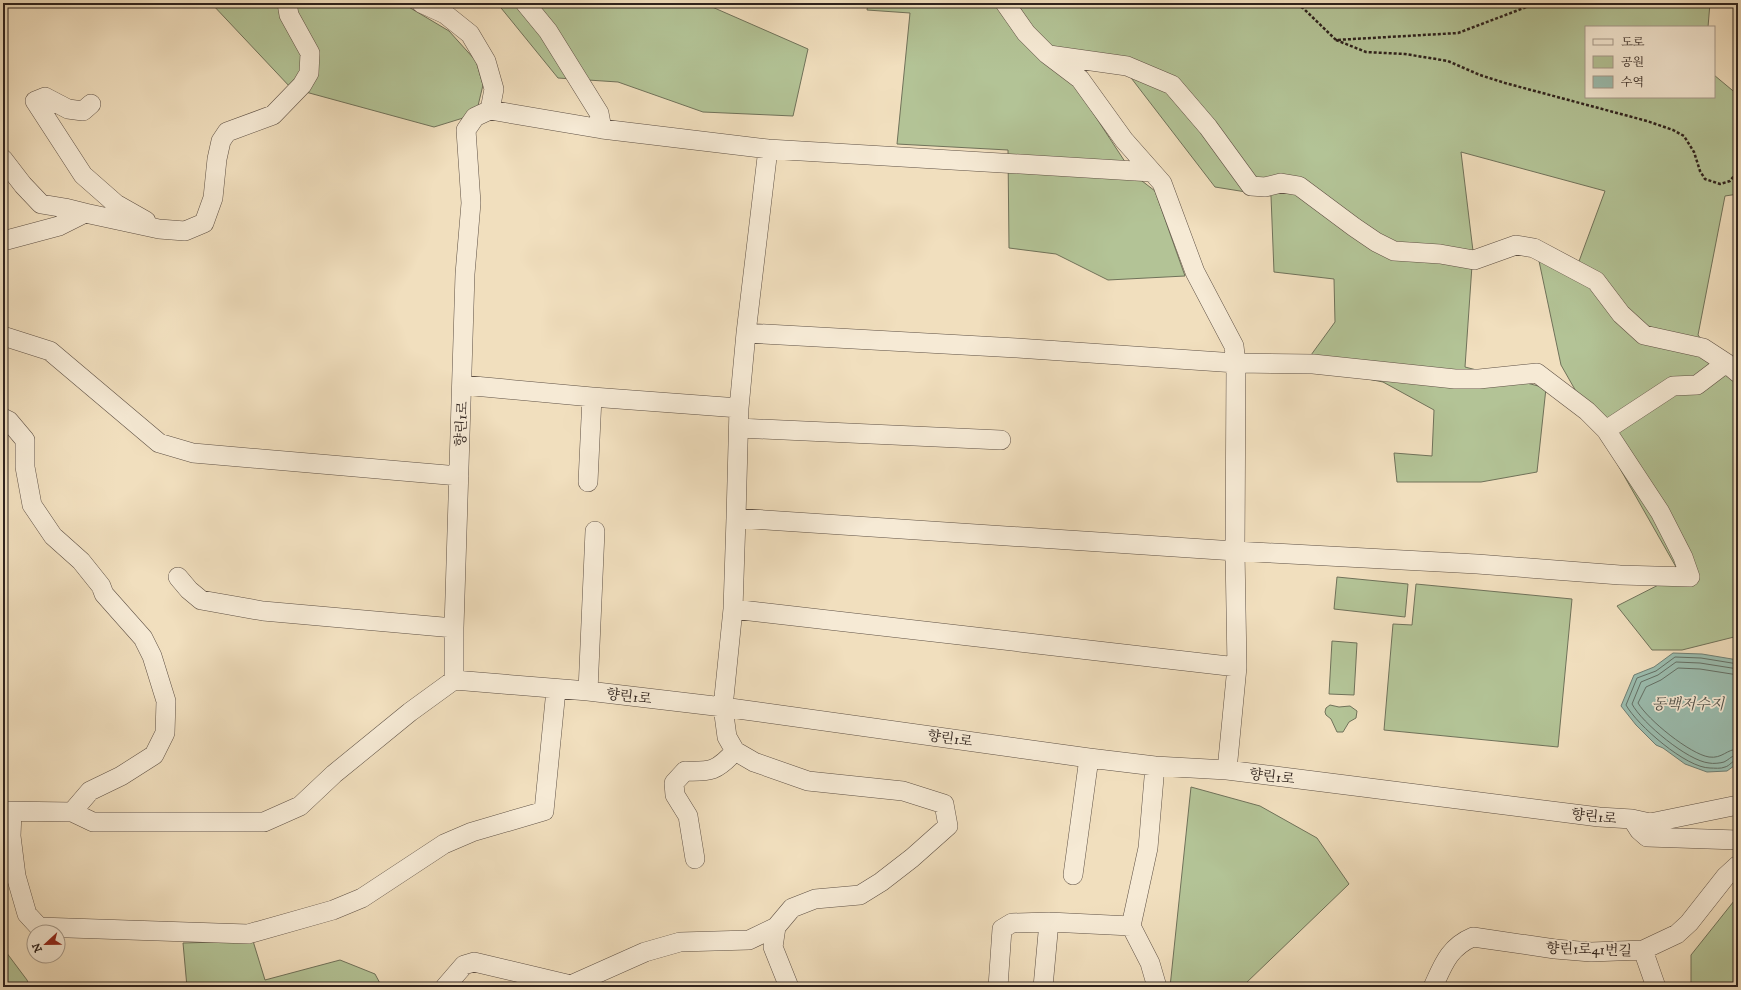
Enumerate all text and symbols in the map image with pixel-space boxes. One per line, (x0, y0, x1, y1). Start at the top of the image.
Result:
legend (1585, 26, 1715, 98)
text: 도로 (1621, 35, 1645, 50)
text: 공원 (1621, 55, 1644, 70)
text: 수역 (1621, 75, 1644, 90)
street label: 향린1로 (452, 400, 472, 447)
street label: 향린1로 (605, 685, 653, 709)
water label: 동백저수지 (1652, 695, 1726, 714)
street label: 향린1로 (926, 727, 974, 751)
street label: 향린1로 (1248, 765, 1296, 789)
street label: 향린1로 (1570, 806, 1618, 828)
north arrow (26, 924, 66, 964)
street label: 향린1로41번길 (1546, 940, 1632, 960)
text: N (29, 941, 46, 954)

